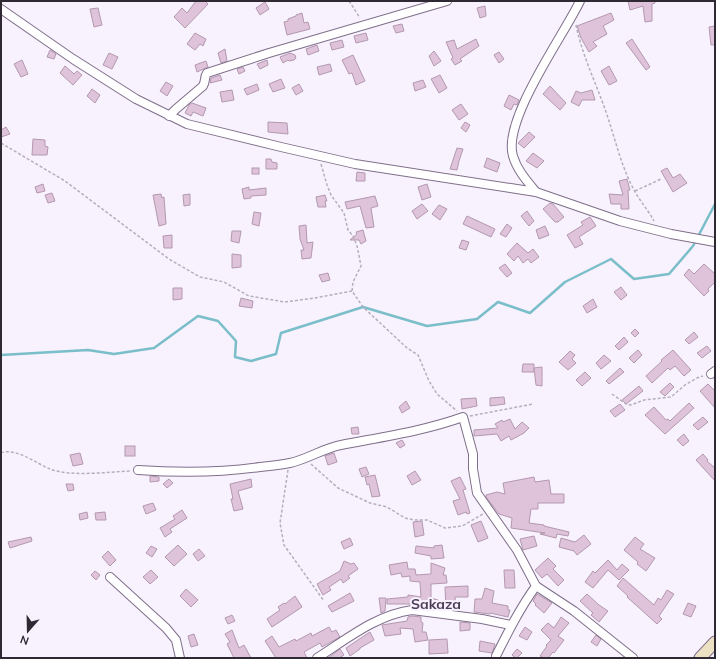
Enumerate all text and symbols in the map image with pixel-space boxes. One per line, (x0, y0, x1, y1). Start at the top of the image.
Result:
district label: Sakaza (411, 595, 461, 613)
north arrow (8, 611, 48, 651)
text: N (18, 632, 31, 648)

